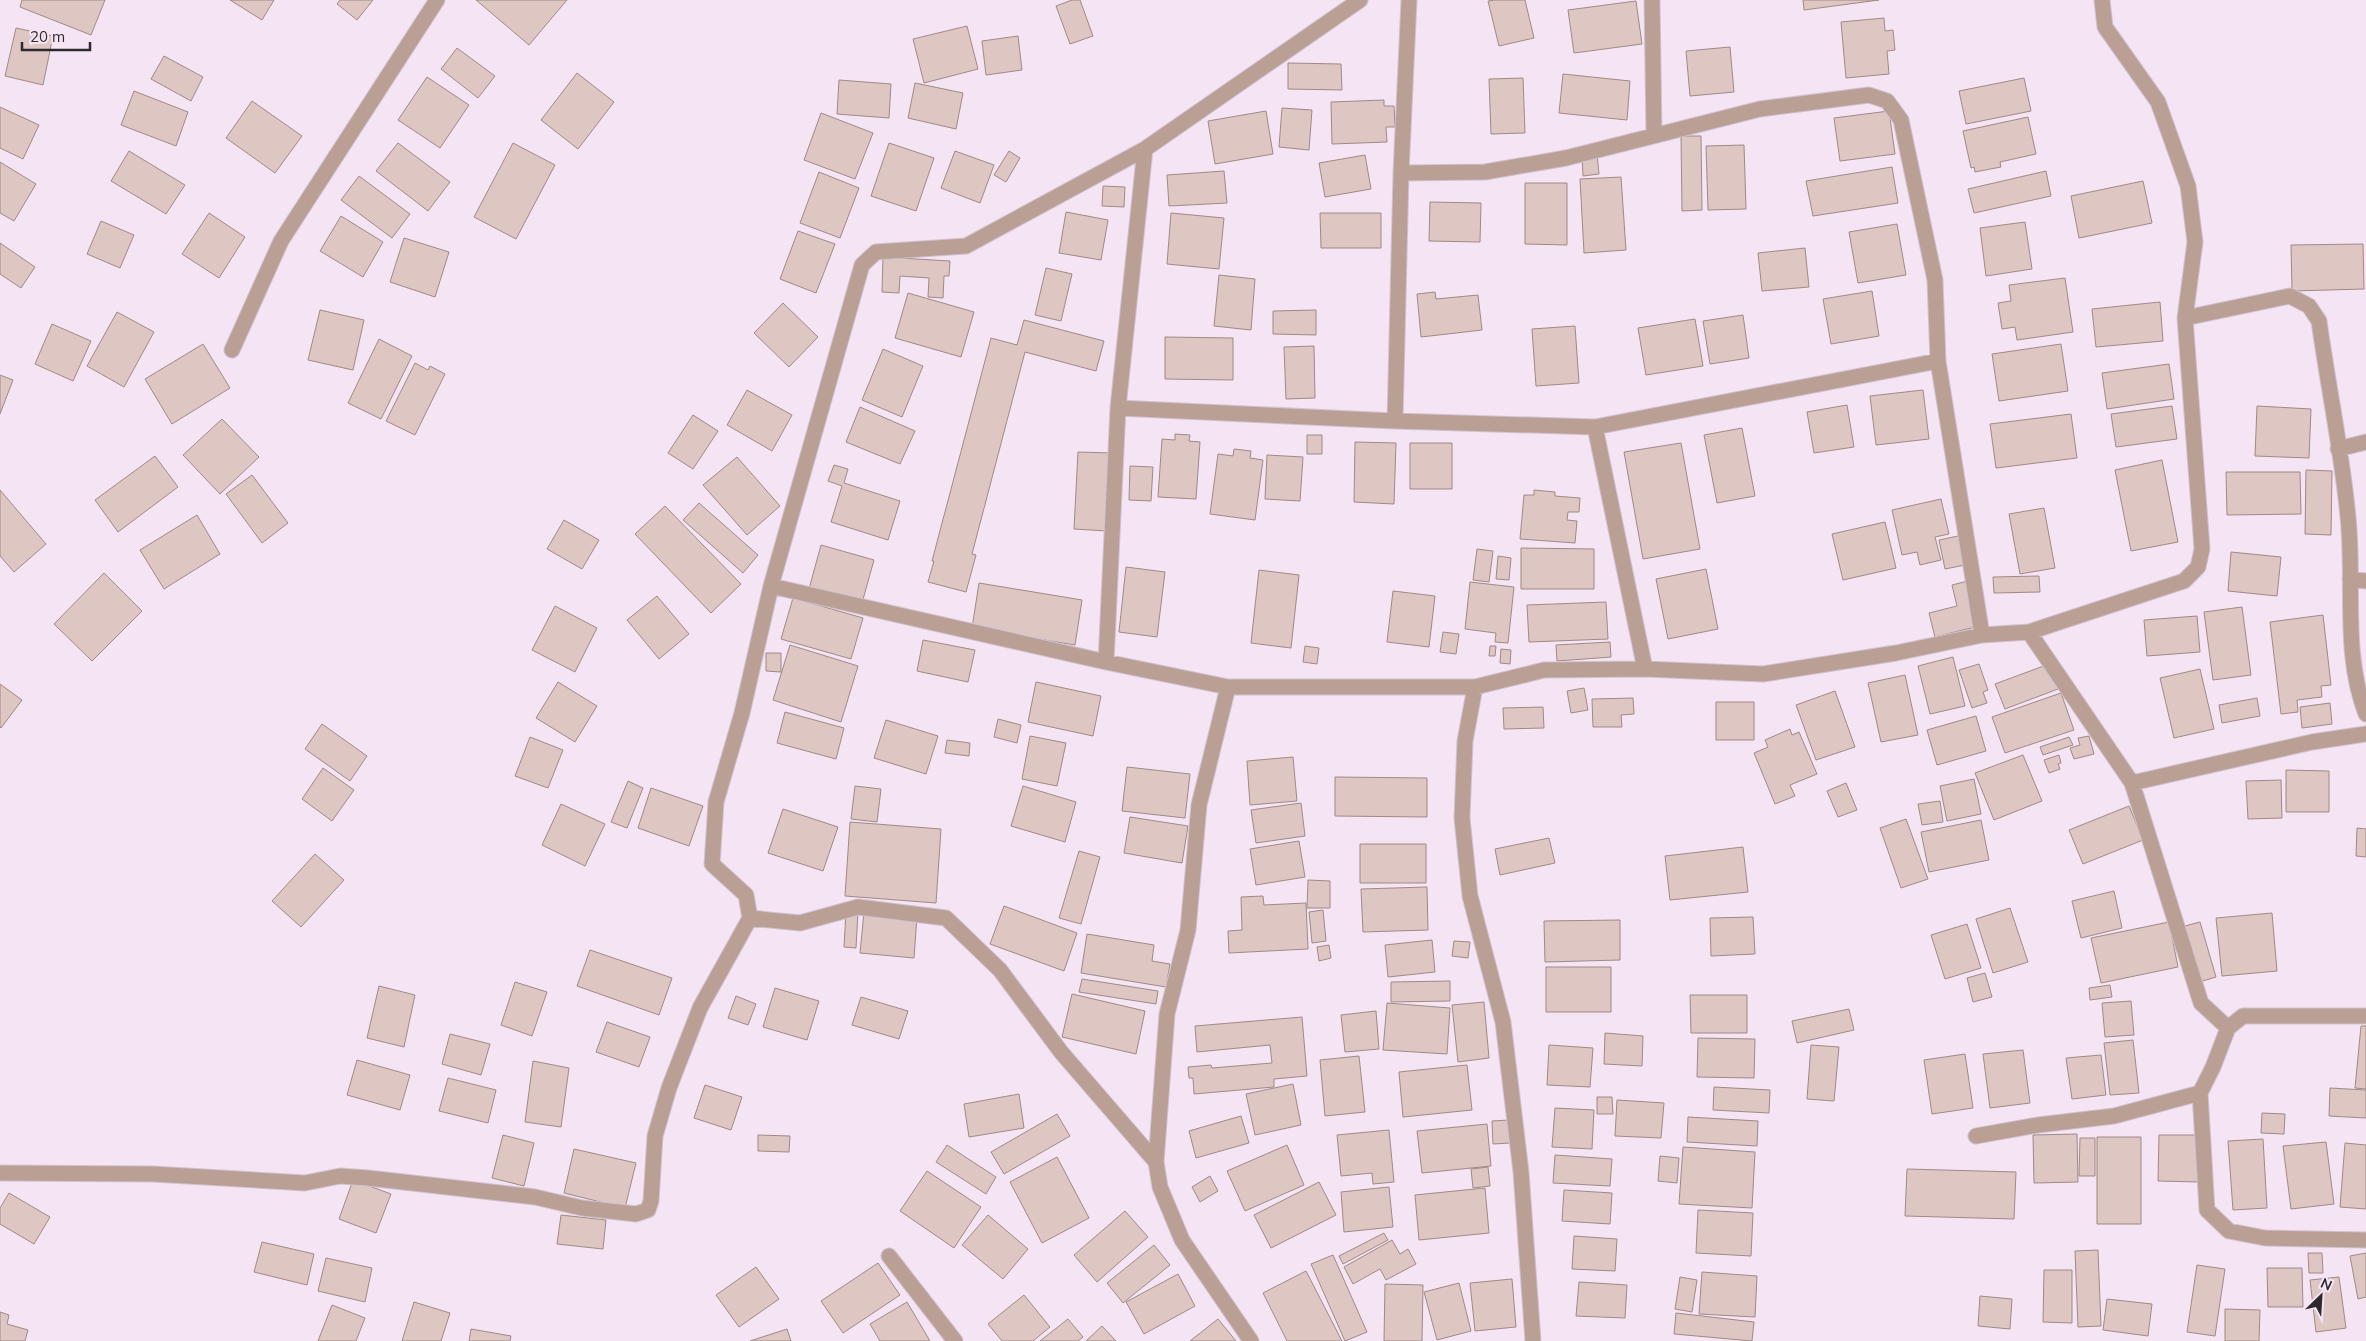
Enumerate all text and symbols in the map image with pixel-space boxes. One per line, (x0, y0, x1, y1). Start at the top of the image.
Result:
scale bar (22, 20, 90, 52)
text: 20 m (30, 27, 65, 46)
north arrow (2296, 1271, 2346, 1321)
text: N (2318, 1274, 2335, 1295)

